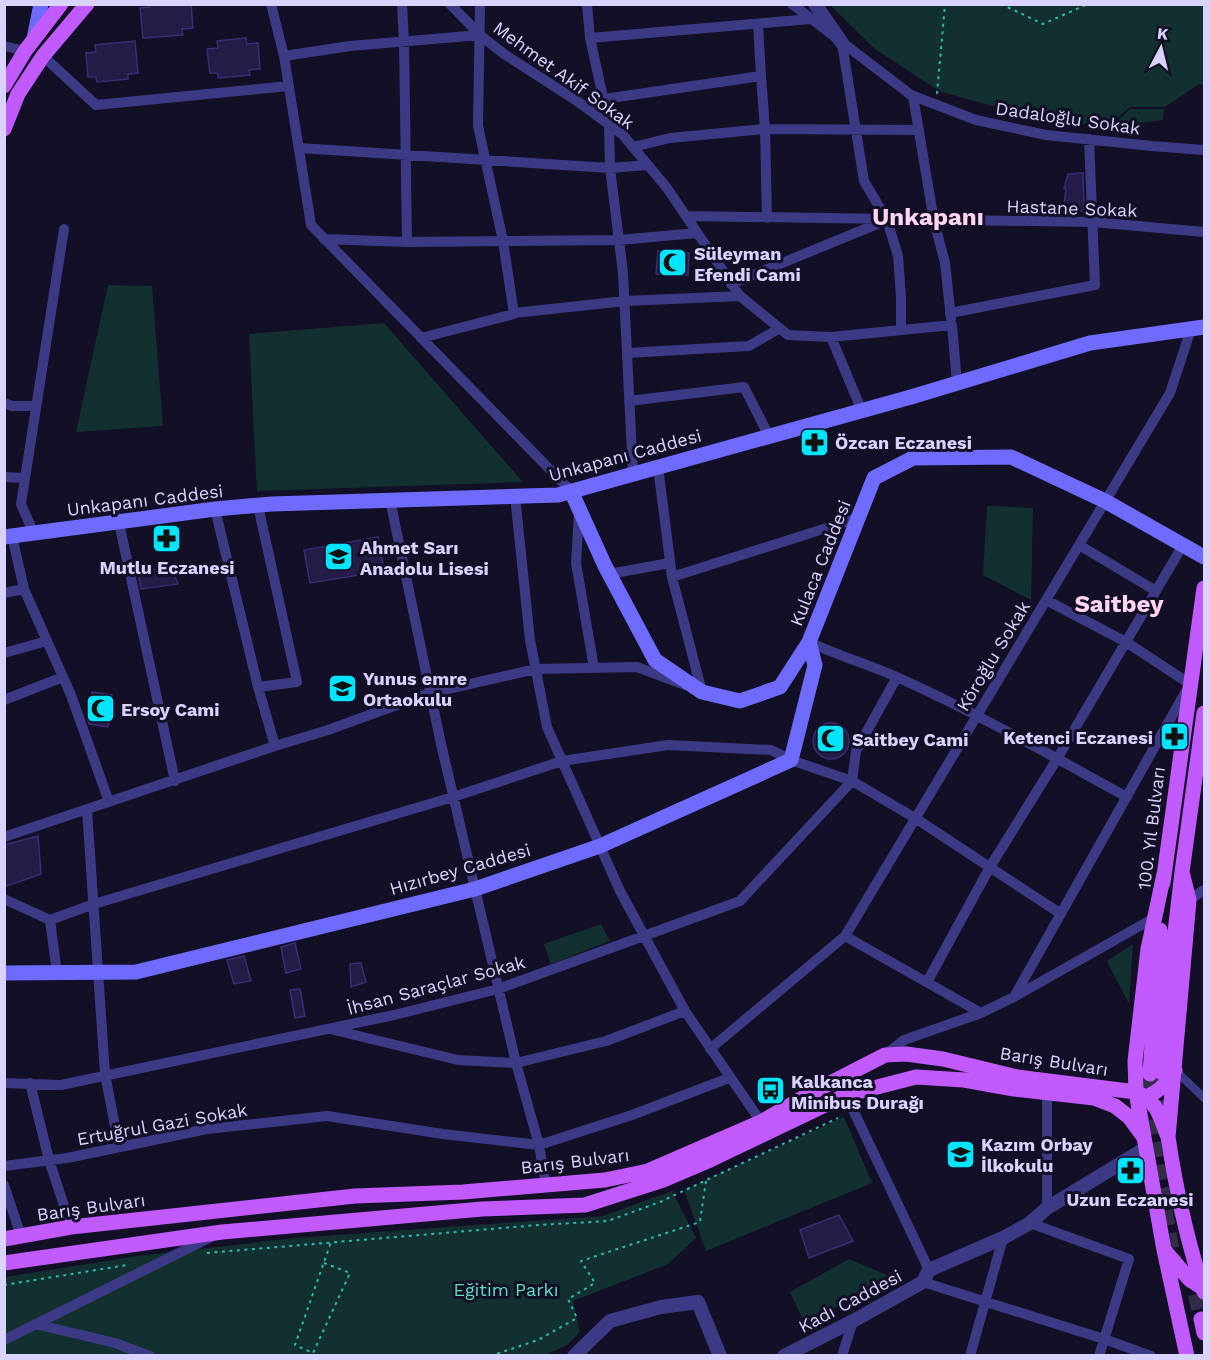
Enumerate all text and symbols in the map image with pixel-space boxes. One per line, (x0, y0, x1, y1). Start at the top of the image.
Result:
street label: Mehmet Akif Sokak (489, 17, 639, 133)
north arrow (1131, 18, 1191, 78)
text: K (1156, 24, 1169, 44)
street label: Dadaloğlu Sokak (994, 97, 1142, 139)
street label: Hastane Sokak (1006, 195, 1138, 221)
district label: Unkapanı (872, 203, 984, 231)
place label: Süleyman Efendi Cami (694, 243, 801, 285)
mosque icon: Süleyman Efendi Cami (657, 247, 689, 279)
street label: Unkapanı Caddesi (546, 424, 704, 486)
pharmacy icon: Özcan Eczanesi (798, 426, 830, 458)
place label: Özcan Eczanesi (835, 432, 972, 453)
street label: Unkapanı Caddesi (66, 480, 224, 520)
street label: Kulaca Caddesi (785, 497, 855, 629)
pharmacy icon: Mutlu Eczanesi (151, 522, 183, 554)
place label: Ahmet Sarı Anadolu Lisesi (360, 537, 489, 579)
school or university icon: Ahmet Sarı Anadolu Lisesi (323, 541, 355, 573)
place label: Mutlu Eczanesi (99, 557, 235, 578)
district label: Saitbey (1074, 590, 1164, 618)
street label: Köroğlu Sokak (952, 597, 1034, 715)
place label: Yunus emre Ortaokulu (363, 668, 467, 710)
school or university icon: Yunus emre Ortaokulu (326, 672, 358, 704)
mosque icon: Ersoy Cami (84, 693, 116, 725)
place label: Ersoy Cami (121, 699, 220, 720)
pharmacy icon: Ketenci Eczanesi (1158, 721, 1190, 753)
mosque icon: Saitbey Cami (815, 723, 847, 755)
place label: Ketenci Eczanesi (1003, 727, 1153, 748)
place label: Saitbey Cami (852, 729, 968, 750)
street label: 100. Yıl Bulvarı (1133, 765, 1169, 891)
street label: Hızırbey Caddesi (387, 839, 533, 899)
street label: İhsan Saraçlar Sokak (345, 951, 527, 1019)
street label: Barış Bulvarı (998, 1042, 1110, 1080)
place label: Kalkanca Minibus Durağı (791, 1071, 924, 1113)
bus stop icon: Kalkanca Minibus Durağı (754, 1075, 786, 1107)
street label: Ertuğrul Gazi Sokak (75, 1099, 249, 1149)
place label: Kazım Orbay İlkokulu (981, 1134, 1093, 1176)
school or university icon: Kazım Orbay İlkokulu (944, 1138, 976, 1170)
street label: Barış Bulvarı (520, 1144, 630, 1178)
pharmacy icon: Uzun Eczanesi (1114, 1154, 1146, 1186)
street label: Barış Bulvarı (35, 1189, 147, 1225)
place label: Uzun Eczanesi (1066, 1189, 1194, 1210)
street label: Kadı Caddesi (795, 1265, 905, 1337)
park label: Eğitim Parkı (454, 1279, 558, 1300)

